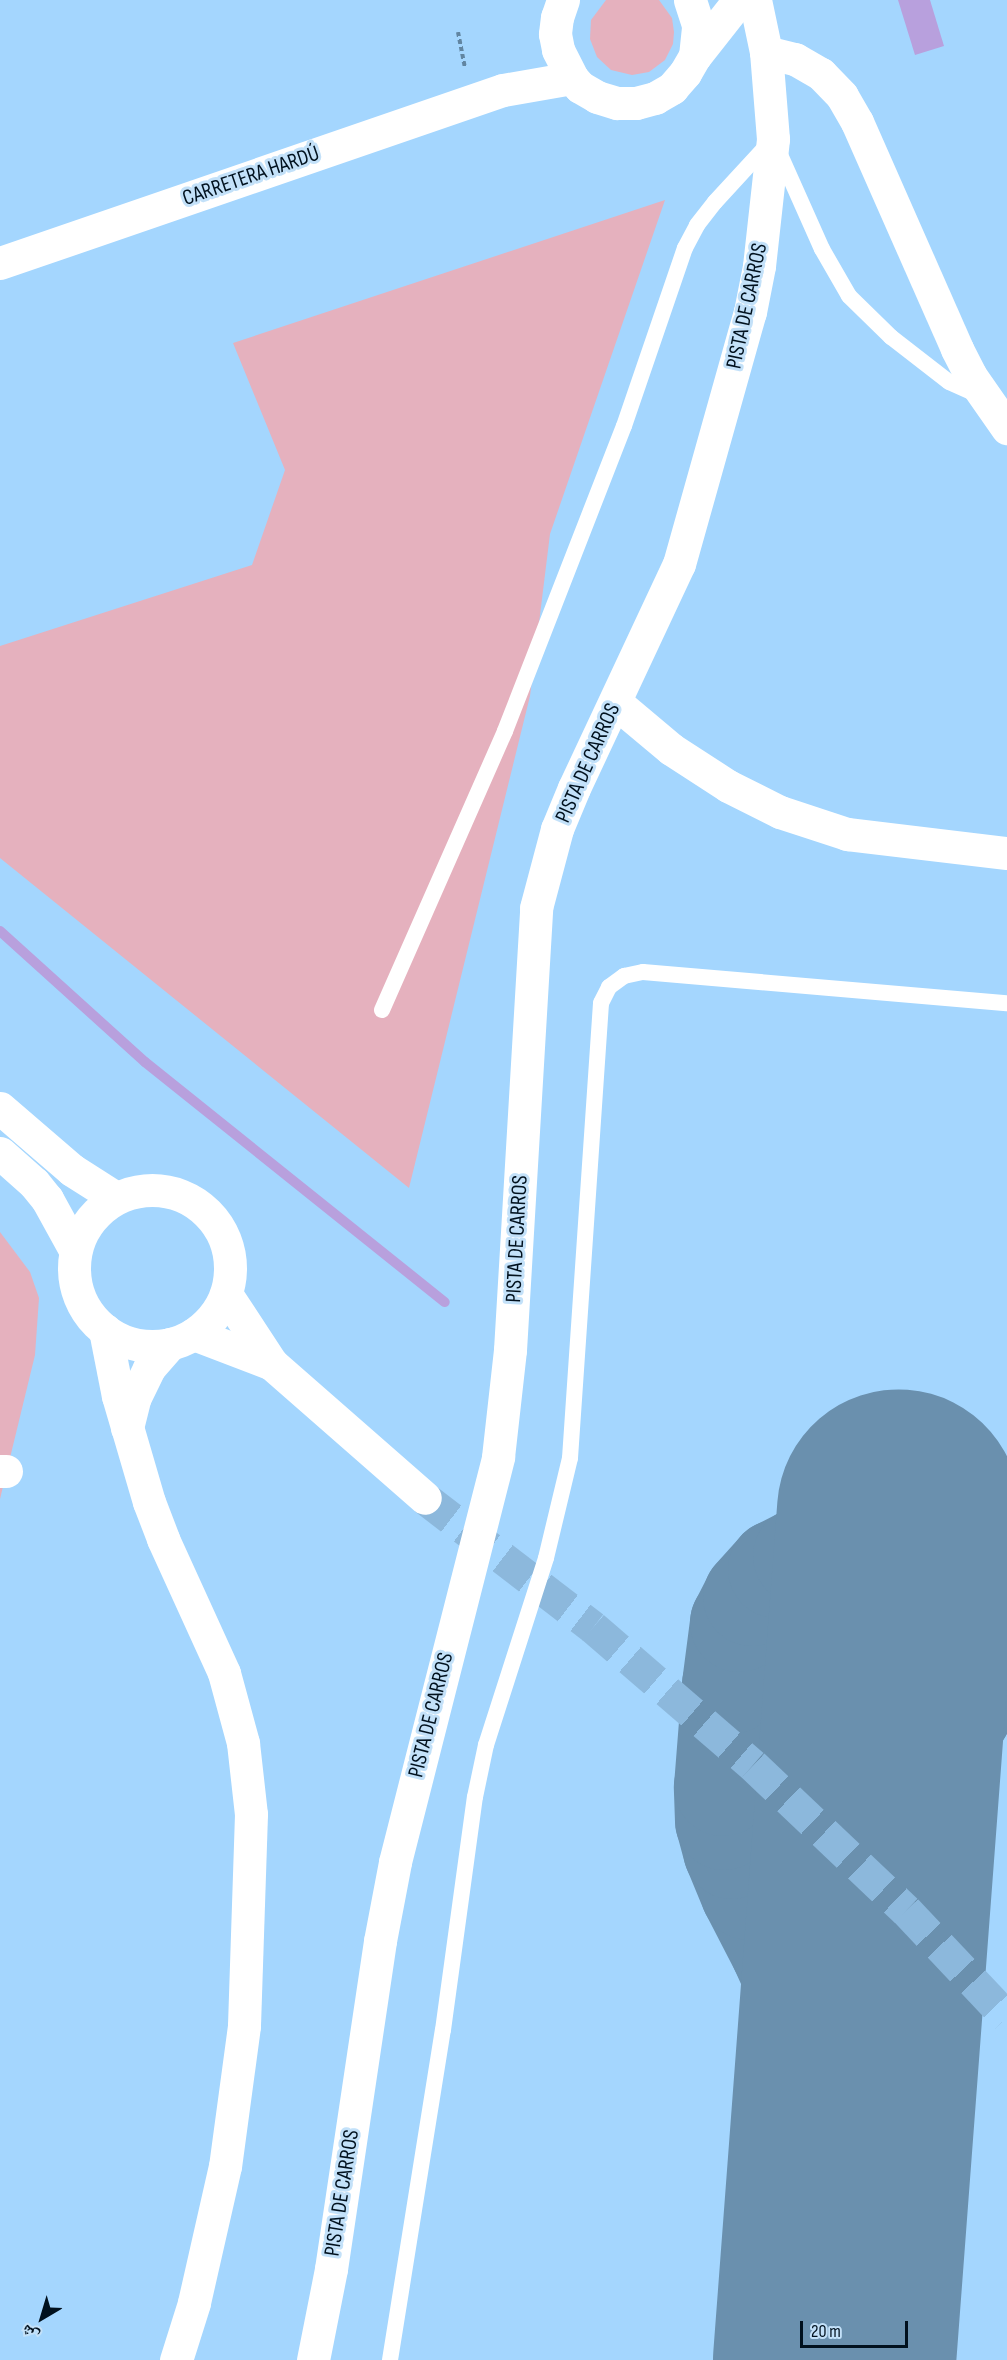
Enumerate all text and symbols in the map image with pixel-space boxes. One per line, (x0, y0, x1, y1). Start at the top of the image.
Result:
street label: CARRETERA HARDÚ (179, 140, 323, 212)
street label: PISTA DE CARROS (721, 241, 773, 371)
street label: PISTA DE CARROS (550, 699, 626, 827)
street label: PISTA DE CARROS (500, 1175, 534, 1303)
street label: PISTA DE CARROS (403, 1650, 459, 1780)
street label: PISTA DE CARROS (319, 2128, 365, 2258)
north arrow (12, 2288, 72, 2348)
scale bar (803, 2309, 911, 2347)
text: ش (18, 2320, 43, 2345)
text: 20 m (811, 2321, 841, 2342)

